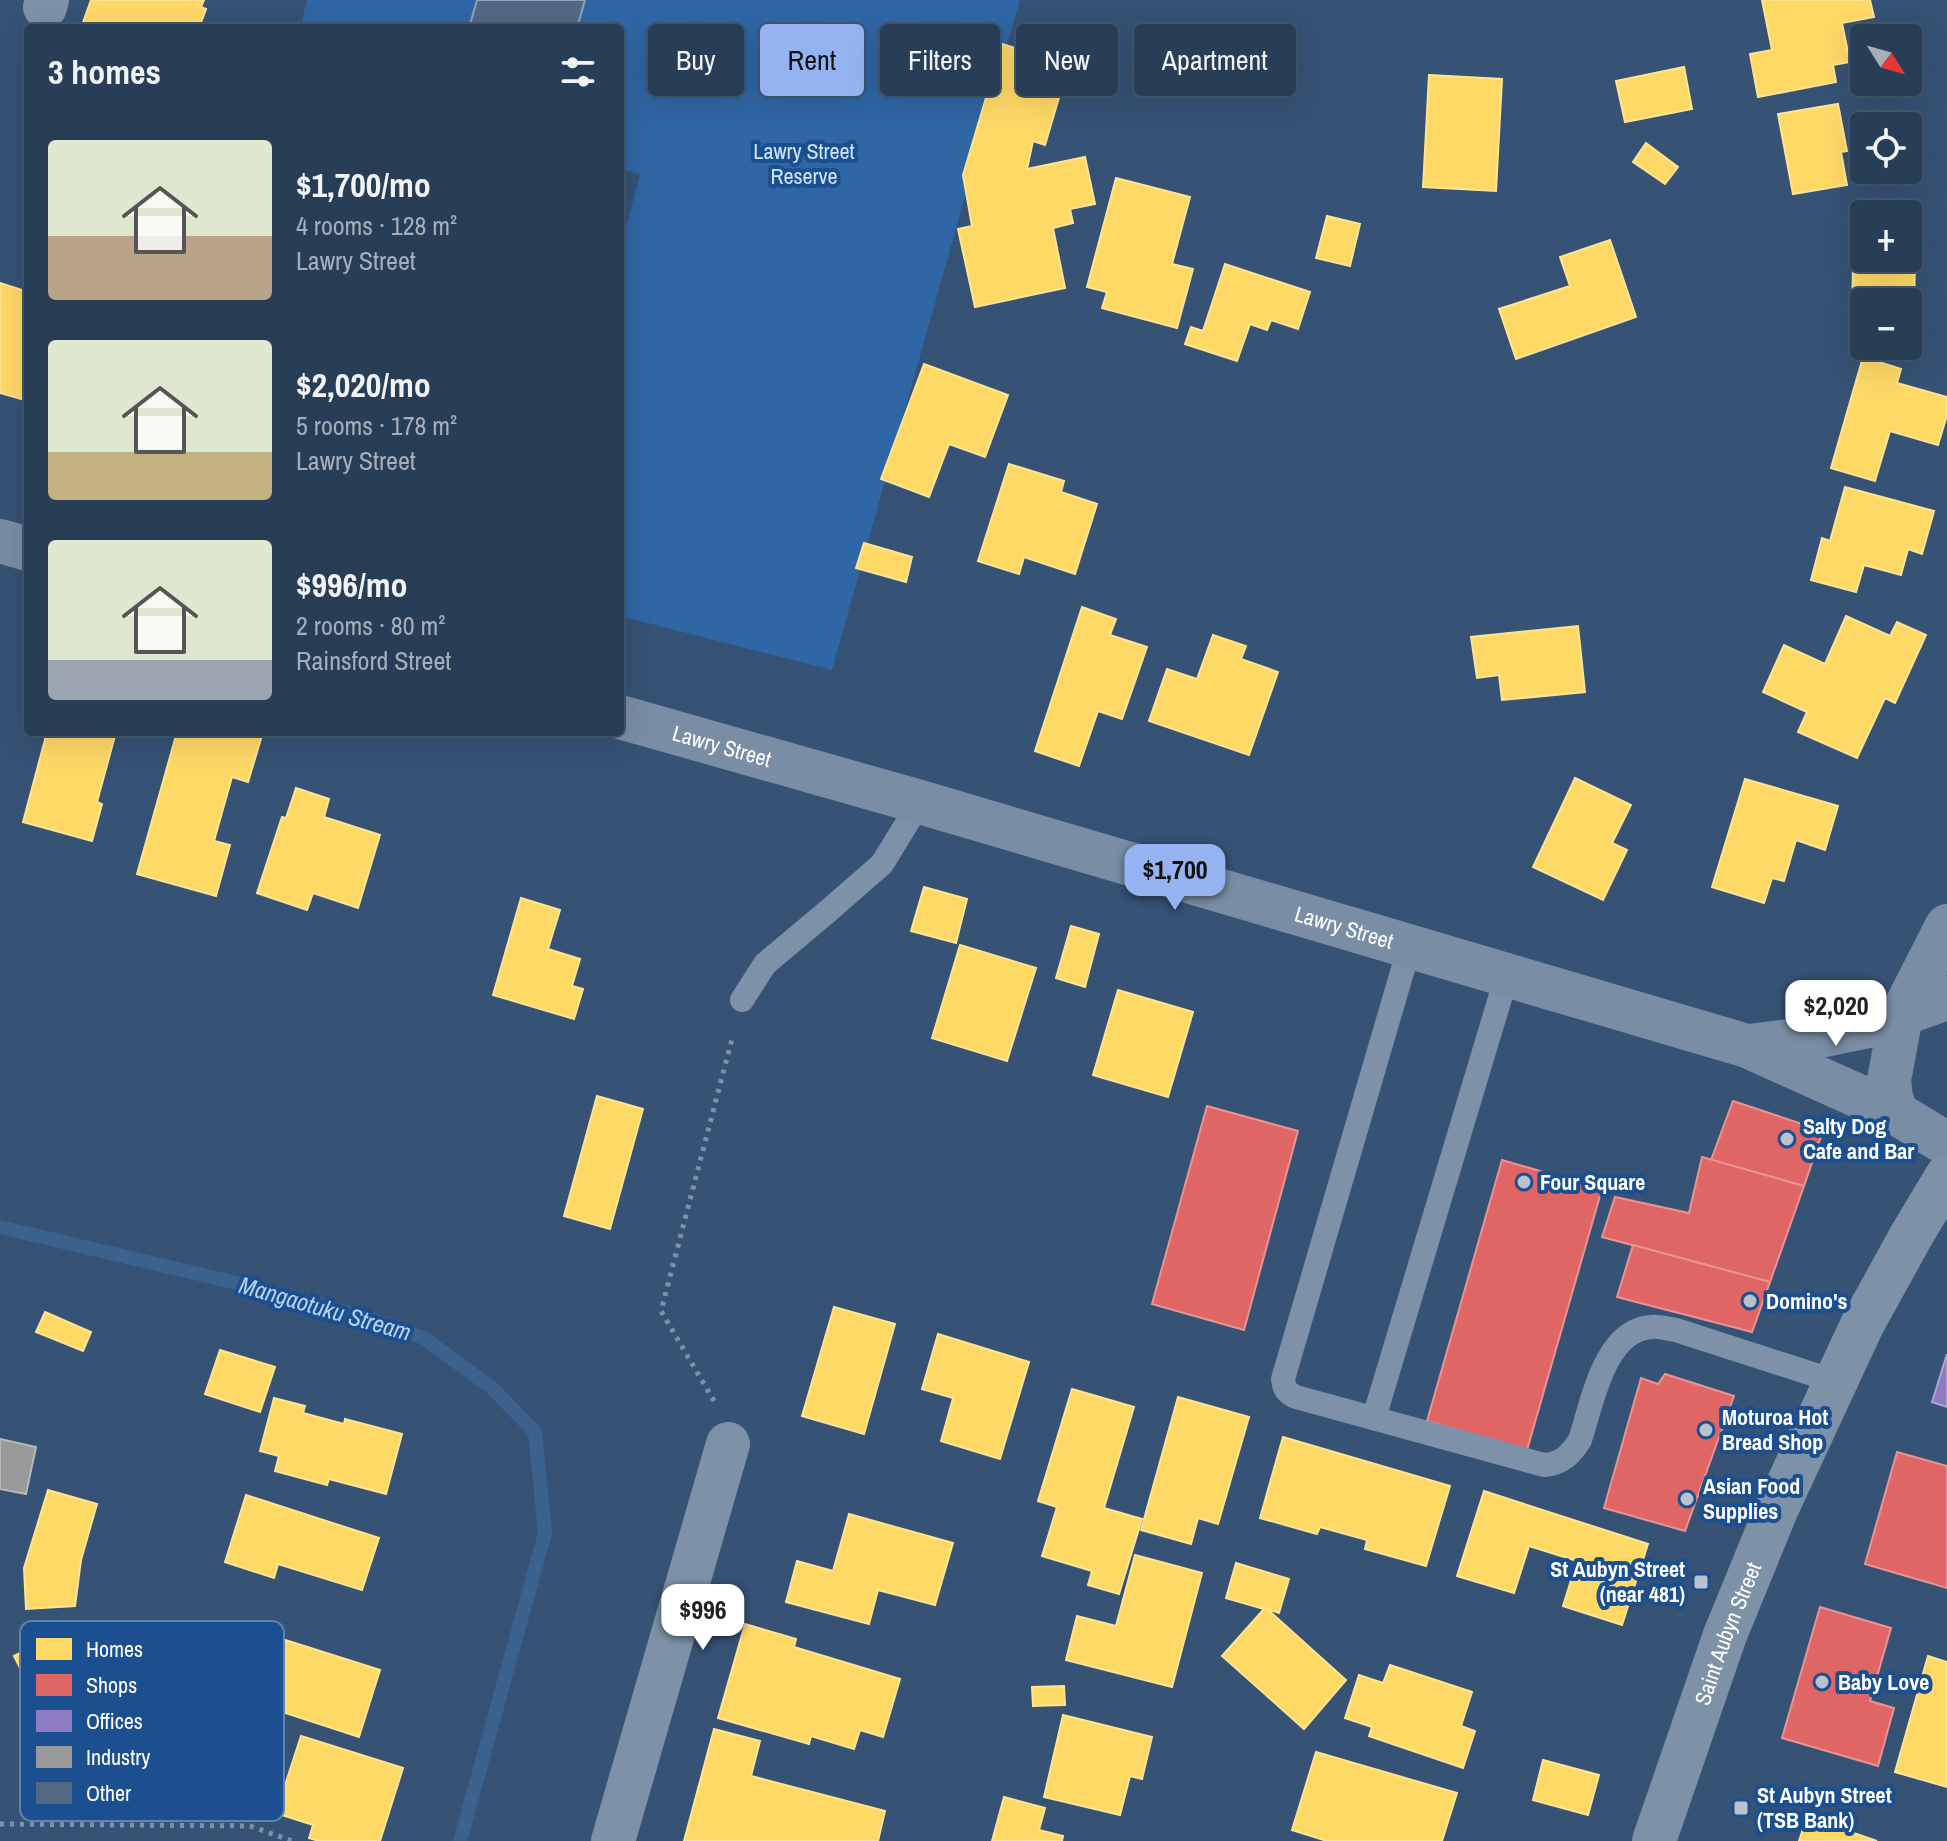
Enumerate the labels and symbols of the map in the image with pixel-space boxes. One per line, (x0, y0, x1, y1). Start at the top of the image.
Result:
north arrow (1850, 24, 1922, 96)
park label: Lawry Street Reserve (753, 136, 855, 191)
street label: Lawry Street (669, 718, 775, 774)
pin: $1,700 (1110, 844, 1240, 912)
street label: Lawry Street (1291, 898, 1397, 956)
pin: $2,020 (1771, 980, 1901, 1048)
place label: Salty Dog Cafe and Bar (1803, 1111, 1914, 1166)
marker: Salty Dog Cafe and Bar (1778, 1130, 1796, 1148)
place label: Four Square (1540, 1167, 1645, 1197)
marker: Four Square (1515, 1173, 1533, 1191)
water label: Mangaotuku Stream (236, 1268, 415, 1348)
place label: Domino's (1766, 1286, 1847, 1316)
marker: Domino's (1741, 1292, 1759, 1310)
place label: Moturoa Hot Bread Shop (1722, 1402, 1828, 1457)
marker: Moturoa Hot Bread Shop (1697, 1421, 1715, 1439)
place label: Asian Food Supplies (1703, 1471, 1800, 1526)
marker: Asian Food Supplies (1678, 1490, 1696, 1508)
place label: St Aubyn Street (near 481) (1550, 1554, 1685, 1609)
street label: Saint Aubyn Street (1687, 1558, 1768, 1709)
marker: St Aubyn Street (near 481) (1692, 1573, 1710, 1591)
pin: $996 (656, 1584, 750, 1652)
legend (20, 1621, 284, 1821)
text: Homes (86, 1634, 143, 1664)
place label: Baby Love (1838, 1667, 1929, 1697)
text: Shops (86, 1670, 137, 1700)
marker: Baby Love (1813, 1673, 1831, 1691)
text: Offices (86, 1706, 143, 1736)
text: Industry (86, 1742, 150, 1772)
text: Other (86, 1778, 131, 1808)
place label: St Aubyn Street (TSB Bank) (1757, 1780, 1892, 1835)
marker: St Aubyn Street (TSB Bank) (1732, 1799, 1750, 1817)

